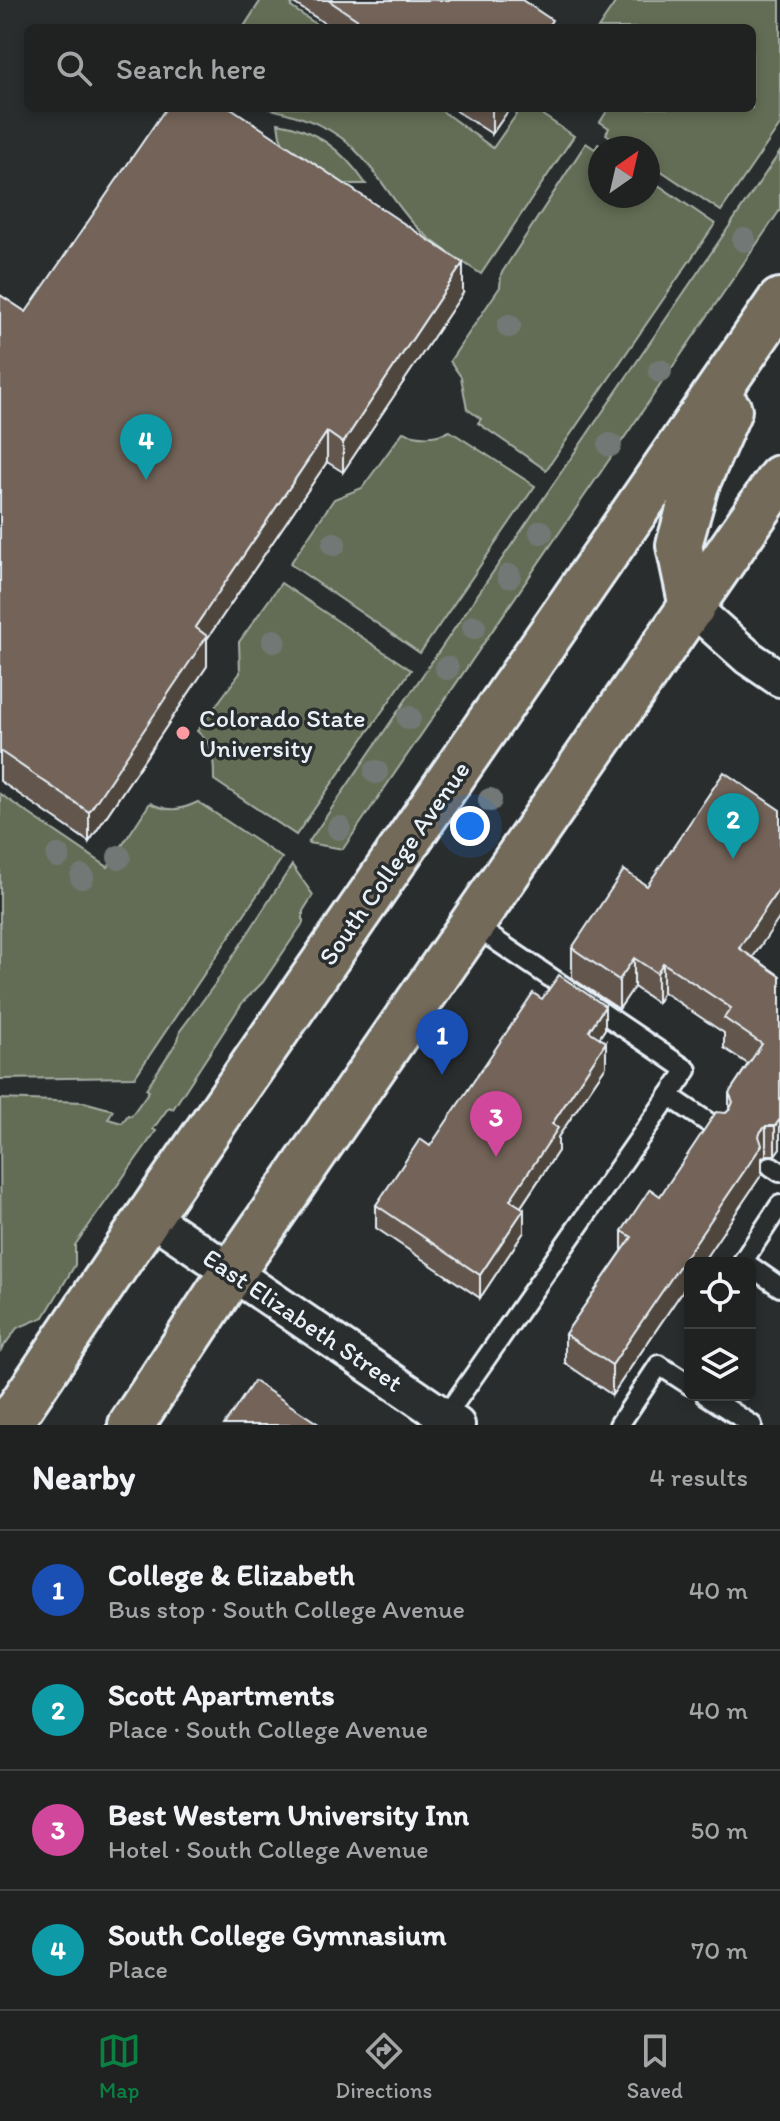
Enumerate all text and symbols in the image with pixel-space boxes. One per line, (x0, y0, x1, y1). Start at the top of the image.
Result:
search box (24, 24, 756, 112)
icon: search (52, 46, 96, 90)
text: Search here (116, 50, 266, 87)
north arrow (588, 136, 660, 208)
pin: 4 (120, 414, 172, 480)
place label: Colorado State University (199, 702, 366, 764)
marker: Colorado State University (174, 724, 192, 742)
street label: South College Avenue (311, 755, 477, 971)
pin: 2 (707, 793, 759, 859)
your location (450, 806, 490, 846)
pin: 1 (416, 1009, 468, 1075)
pin: 3 (470, 1091, 522, 1157)
street label: East Elizabeth Street (197, 1241, 409, 1399)
map controls (684, 1257, 756, 1401)
button: locate (684, 1257, 756, 1329)
button: layers (684, 1329, 756, 1401)
text: Nearby (32, 1457, 135, 1498)
text: 4 results (649, 1461, 748, 1493)
text: College & Elizabeth (108, 1556, 355, 1593)
text: 1 (52, 1574, 64, 1606)
text: 40 m (689, 1574, 748, 1606)
text: Bus stop · South College Avenue (108, 1593, 465, 1625)
text: Scott Apartments (108, 1676, 335, 1713)
text: 2 (51, 1694, 65, 1726)
text: 40 m (689, 1694, 748, 1726)
text: Place · South College Avenue (108, 1713, 428, 1745)
text: Best Western University Inn (108, 1796, 469, 1833)
text: 3 (51, 1814, 65, 1846)
text: 50 m (691, 1814, 748, 1846)
text: Hotel · South College Avenue (108, 1833, 429, 1865)
text: South College Gymnasium (108, 1916, 447, 1953)
text: 4 (50, 1934, 66, 1966)
text: 70 m (691, 1934, 748, 1966)
text: Place (108, 1953, 168, 1985)
tab: Map (97, 2029, 141, 2104)
tab: Directions (336, 2029, 432, 2104)
tab: Saved (627, 2029, 683, 2104)

